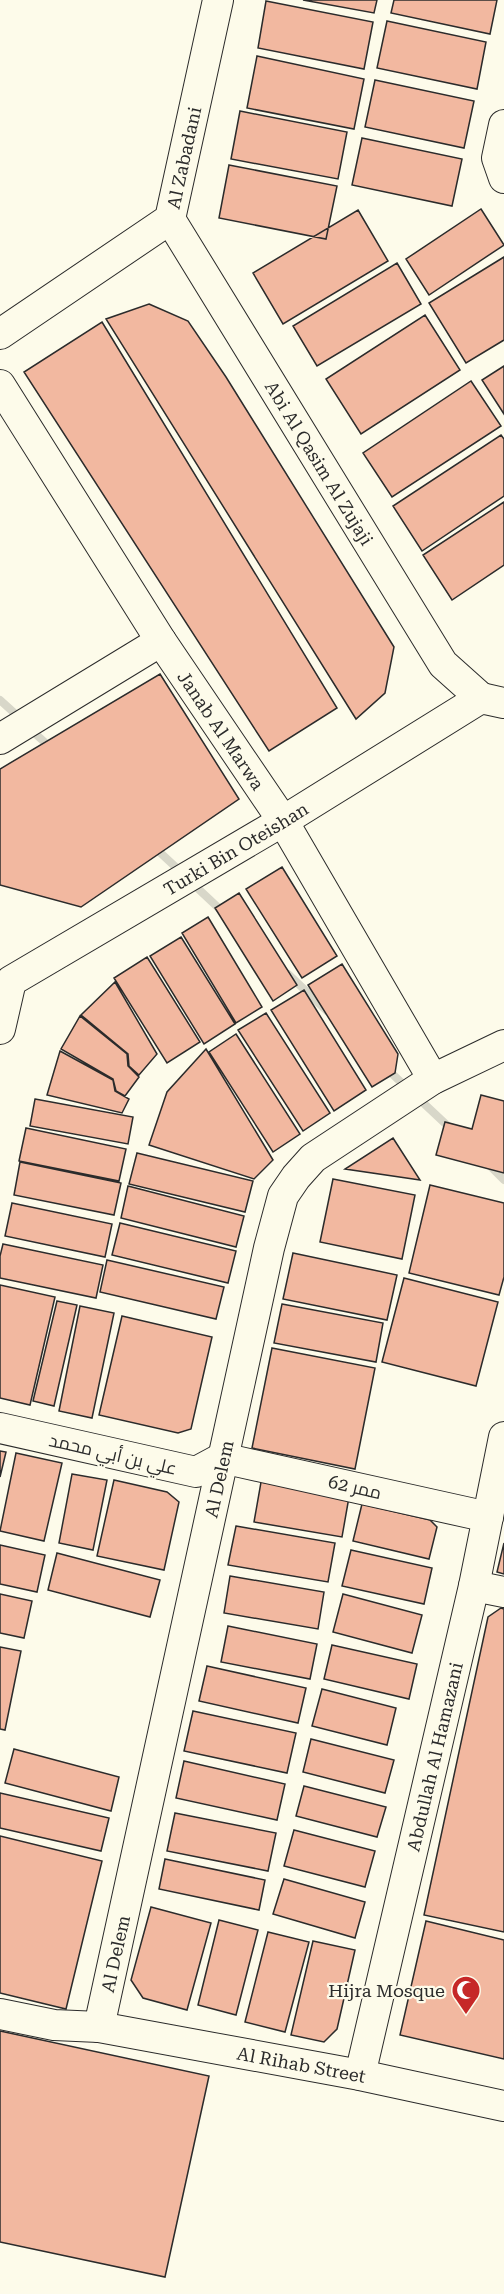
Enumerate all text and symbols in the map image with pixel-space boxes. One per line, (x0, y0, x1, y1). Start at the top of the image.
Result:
street label: Al Zabadani (162, 104, 205, 211)
street label: Abi Al Qasim Al Zujaji (261, 377, 378, 549)
street label: Janab Al Marwa (174, 667, 269, 794)
street label: Turki Bin Oteishan (160, 797, 312, 900)
street label: علي بن أبي محمد (46, 1429, 179, 1483)
street label: Al Delem (200, 1438, 237, 1520)
street label: ممر 62 (326, 1471, 384, 1504)
street label: Abdullah Al Hamazani (402, 1660, 467, 1853)
street label: Al Delem (96, 1913, 134, 1994)
mosque icon: Hijra Mosque (450, 1974, 482, 2016)
place label: Hijra Mosque (328, 1980, 445, 2001)
street label: Al Rihab Street (235, 2042, 368, 2087)

